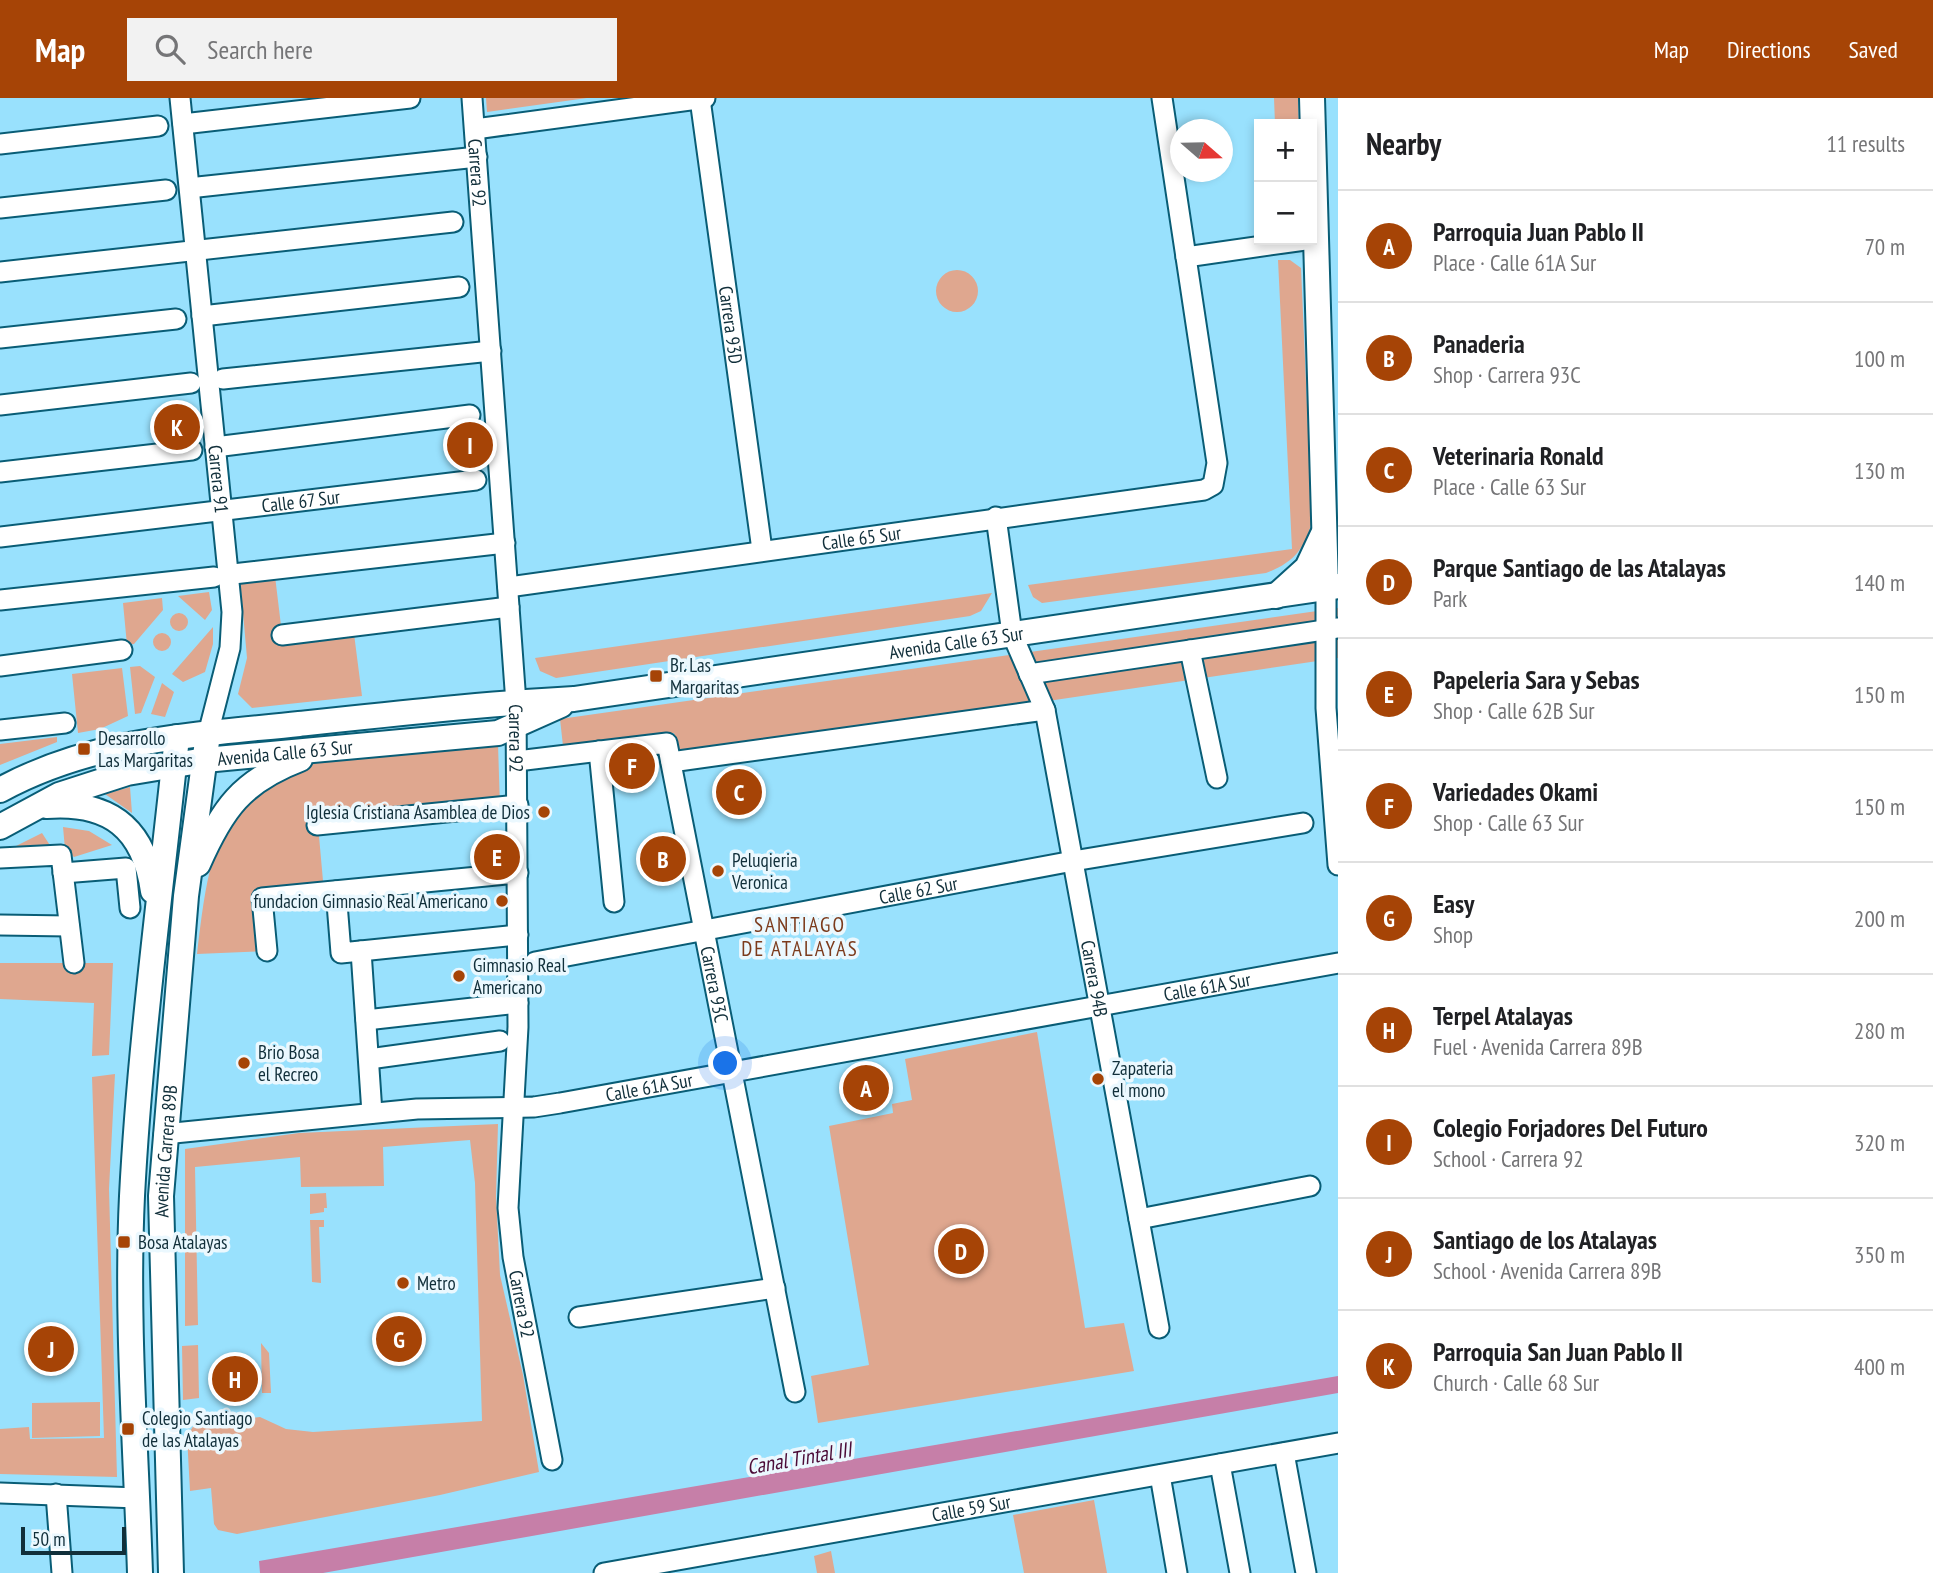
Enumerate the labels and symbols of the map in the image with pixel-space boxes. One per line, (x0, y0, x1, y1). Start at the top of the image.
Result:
north arrow (1170, 119, 1233, 182)
street label: Carrera 92 (463, 138, 492, 208)
street label: Carrera 93D (714, 284, 748, 365)
pin: K (154, 401, 200, 453)
pin: I (447, 419, 493, 471)
street label: Carrera 91 (203, 444, 234, 514)
street label: Calle 67 Sur (260, 484, 342, 518)
street label: Calle 65 Sur (821, 520, 903, 555)
street label: Avenida Calle 63 Sur (887, 621, 1026, 664)
place label: Br. Las Margaritas (670, 653, 739, 699)
marker: Br. Las Margaritas (648, 668, 664, 684)
street label: Carrera 92 (504, 704, 528, 773)
place label: Desarrollo Las Margaritas (98, 726, 193, 772)
street label: Avenida Calle 63 Sur (216, 734, 354, 771)
pin: F (609, 740, 655, 792)
marker: Desarrollo Las Margaritas (76, 741, 92, 757)
pin: C (716, 766, 762, 818)
place label: Iglesia Cristiana Asamblea de Dios (306, 800, 530, 824)
marker: Iglesia Cristiana Asamblea de Dios (536, 804, 552, 820)
pin: E (474, 831, 520, 883)
pin: B (640, 833, 686, 885)
place label: Peluqieria Veronica (731, 848, 798, 894)
marker: Peluqieria Veronica (710, 863, 726, 879)
street label: Calle 62 Sur (877, 871, 960, 909)
place label: fundacion Gimnasio Real Americano (253, 889, 488, 913)
marker: fundacion Gimnasio Real Americano (494, 893, 510, 909)
district label: SANTIAGO DE ATALAYAS (741, 911, 859, 962)
street label: Carrera 94B (1076, 938, 1113, 1019)
street label: Carrera 93C (695, 944, 734, 1025)
place label: Gimnasio Real Americano (473, 953, 566, 999)
street label: Calle 61A Sur (1162, 967, 1253, 1006)
marker: Gimnasio Real Americano (451, 968, 467, 984)
place label: Brio Bosa el Recreo (258, 1040, 320, 1086)
your location (708, 1046, 742, 1080)
marker: Brio Bosa el Recreo (236, 1055, 252, 1071)
place label: Zapateria el mono (1112, 1056, 1173, 1102)
pin: A (843, 1062, 889, 1114)
street label: Calle 61A Sur (604, 1067, 695, 1107)
marker: Zapateria el mono (1090, 1071, 1106, 1087)
street label: Avenida Carrera 89B (149, 1084, 182, 1218)
pin: D (938, 1225, 984, 1277)
place label: Bosa Atalayas (138, 1230, 227, 1254)
marker: Bosa Atalayas (116, 1234, 132, 1250)
street label: Carrera 92 (504, 1268, 540, 1340)
place label: Metro (417, 1271, 456, 1295)
marker: Metro (395, 1275, 411, 1291)
pin: G (376, 1313, 422, 1365)
pin: J (28, 1323, 74, 1375)
pin: H (212, 1353, 258, 1405)
place label: Colegio Santiago de las Atalayas (142, 1406, 253, 1452)
marker: Colegio Santiago de las Atalayas (120, 1421, 136, 1437)
water label: Canal Tintal III (745, 1435, 855, 1480)
street label: Calle 59 Sur (930, 1489, 1013, 1527)
scale bar (21, 1524, 126, 1556)

